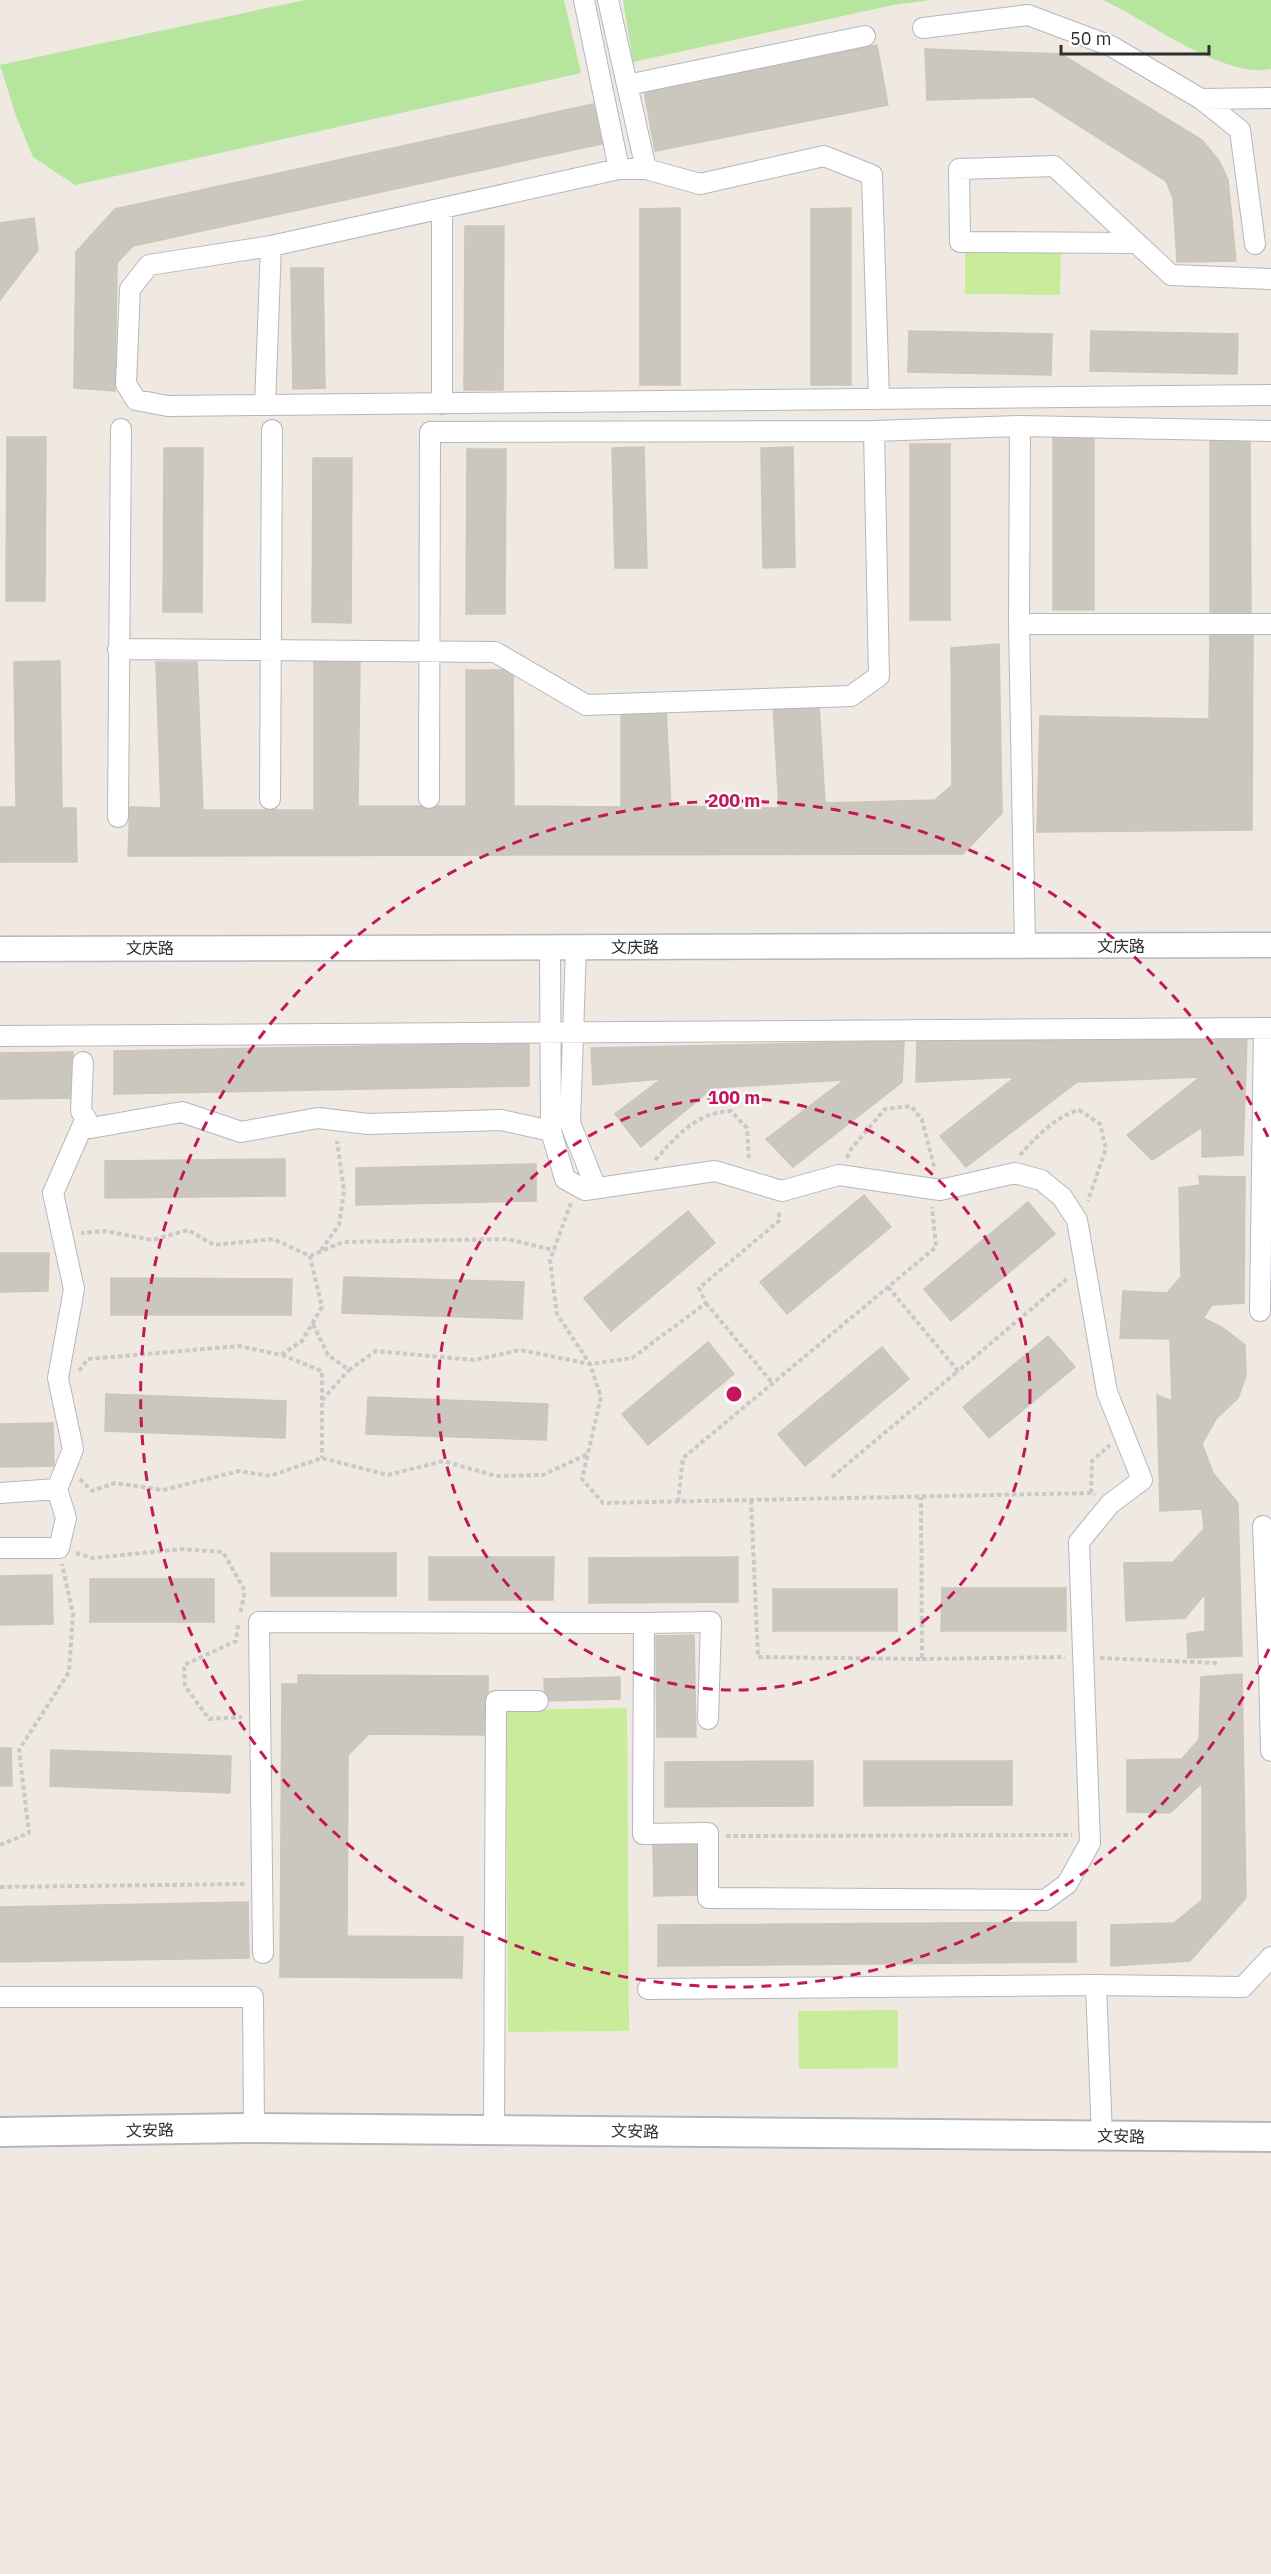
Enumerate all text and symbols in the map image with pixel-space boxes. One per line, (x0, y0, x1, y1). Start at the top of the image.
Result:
scale bar (1061, 18, 1210, 56)
text: 50 m (1070, 27, 1112, 50)
text: 200 m (708, 789, 760, 812)
street label: 文庆路 (1097, 936, 1145, 956)
street label: 文庆路 (611, 937, 659, 957)
street label: 文庆路 (126, 938, 174, 958)
text: 100 m (708, 1086, 760, 1109)
centre of rings (724, 1384, 744, 1404)
street label: 文安路 (126, 2120, 174, 2140)
street label: 文安路 (611, 2121, 659, 2141)
street label: 文安路 (1097, 2126, 1145, 2146)

